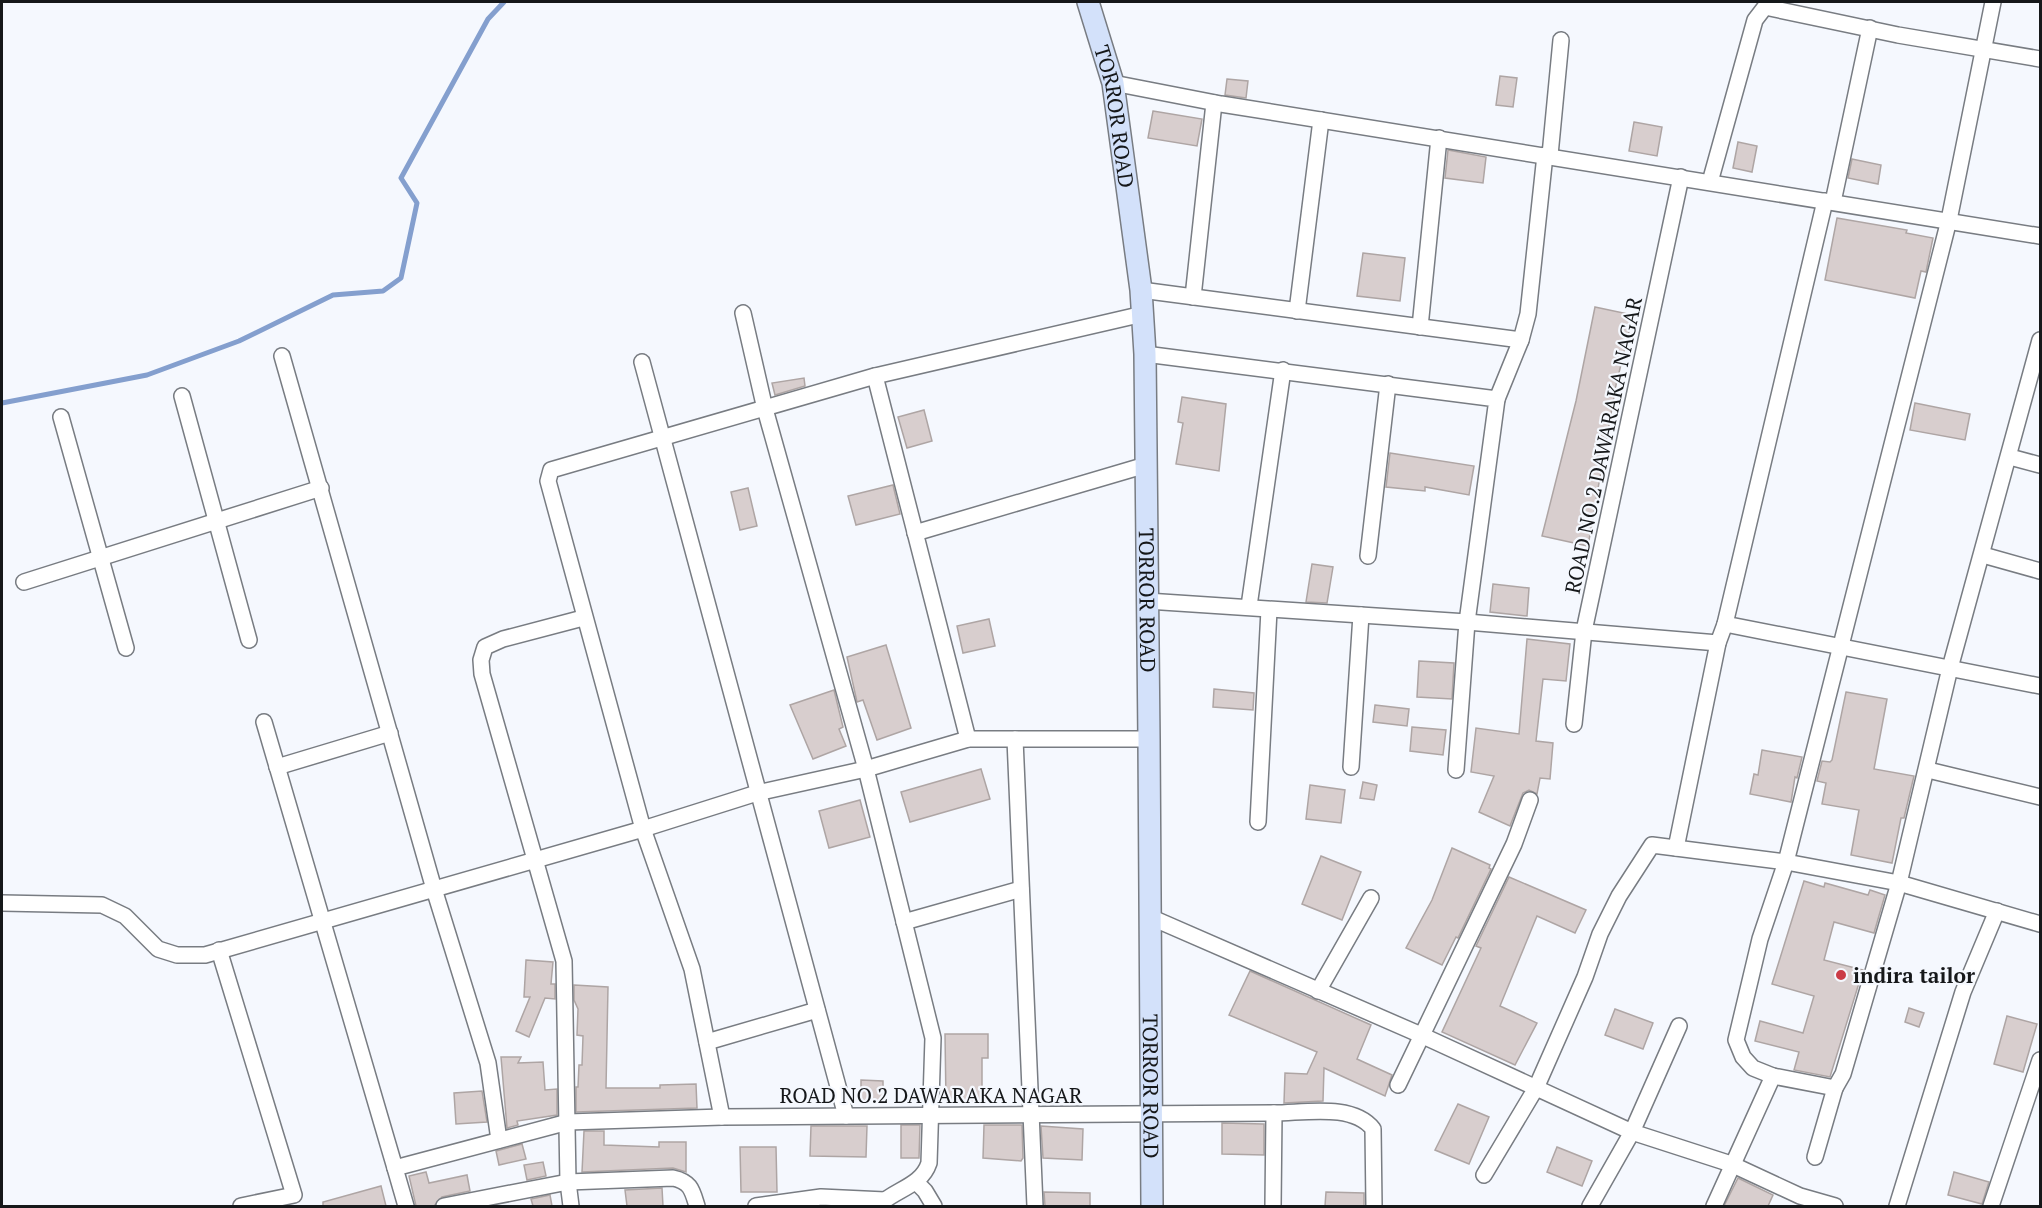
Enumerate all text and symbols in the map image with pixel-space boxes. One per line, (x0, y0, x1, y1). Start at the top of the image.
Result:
street label: TORROR ROAD (1088, 42, 1141, 189)
street label: ROAD NO.2 DAWARAKA NAGAR (1558, 293, 1648, 596)
street label: TORROR ROAD (1133, 528, 1162, 673)
place label: indira tailor (1853, 961, 1975, 989)
marker: indira tailor (1834, 968, 1848, 982)
street label: TORROR ROAD (1137, 1014, 1166, 1159)
street label: ROAD NO.2 DAWARAKA NAGAR (780, 1081, 1083, 1109)

